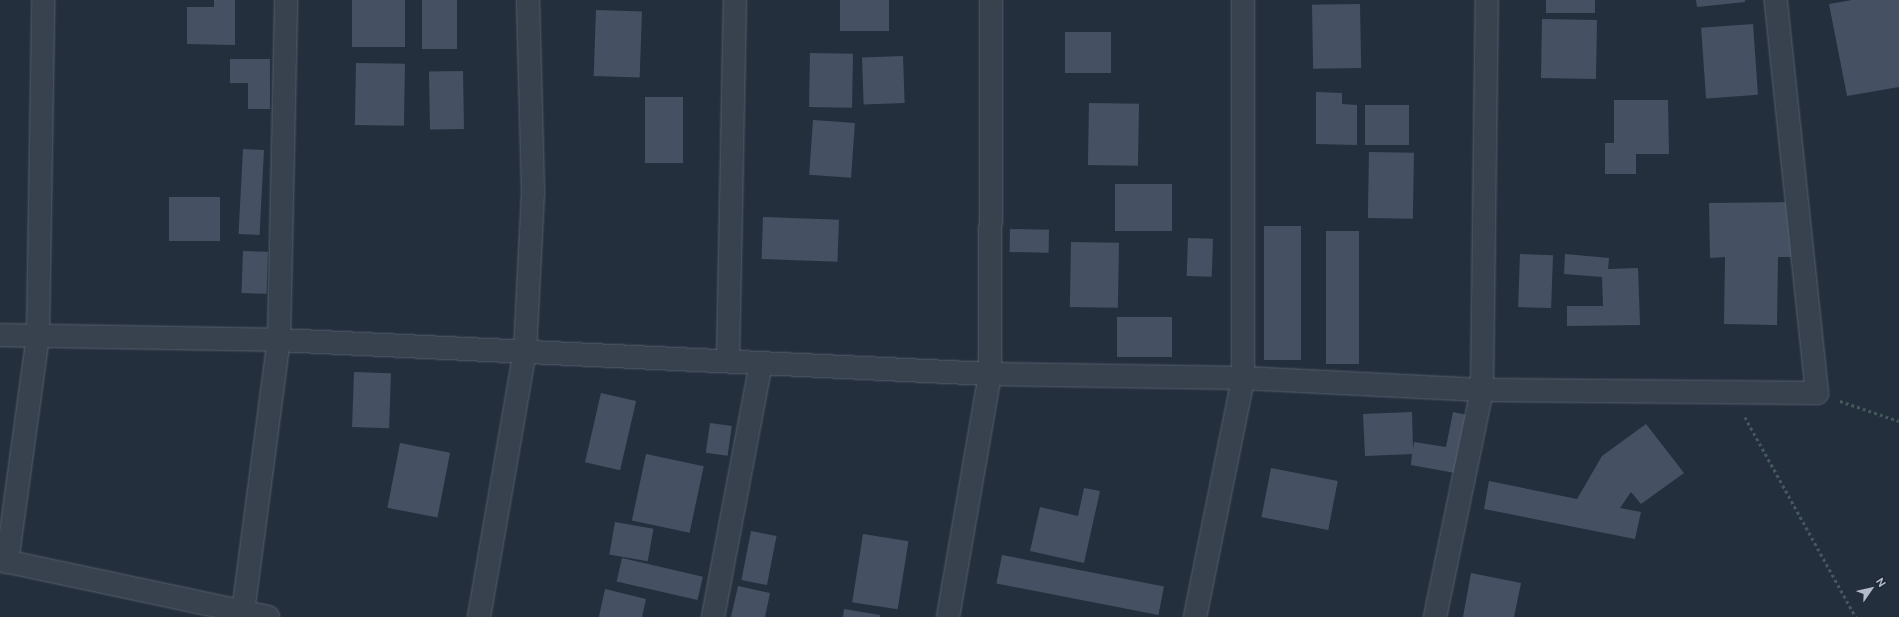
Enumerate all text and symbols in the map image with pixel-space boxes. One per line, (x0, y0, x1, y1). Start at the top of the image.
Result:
north arrow (1851, 569, 1891, 609)
text: N (1873, 575, 1889, 590)

